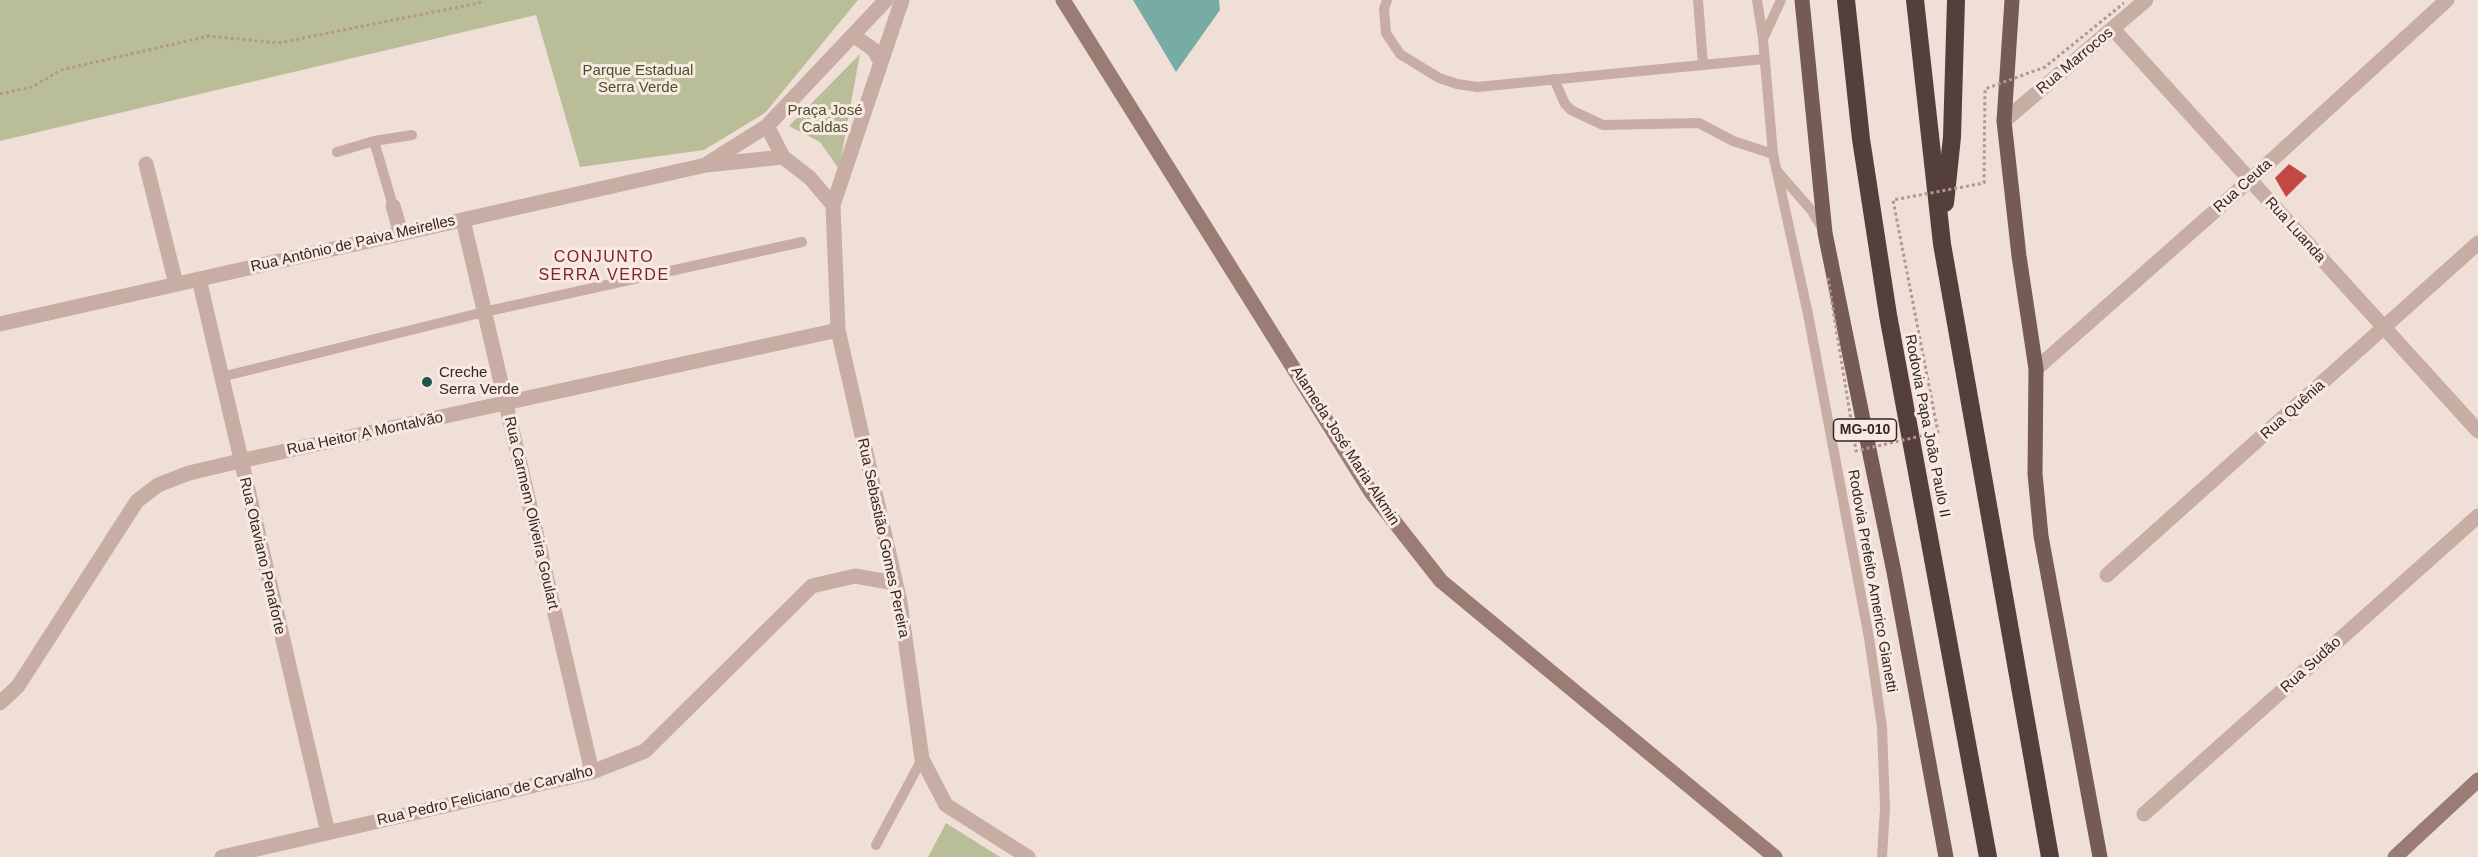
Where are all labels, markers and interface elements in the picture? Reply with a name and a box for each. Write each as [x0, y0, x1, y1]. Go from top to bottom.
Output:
street label: Rua Marrocos [2033, 24, 2117, 98]
park label: Parque Estadual Serra Verde [583, 62, 693, 97]
park label: Praça José Caldas [787, 102, 863, 137]
street label: Rua Ceuta [2210, 155, 2276, 217]
street label: Rua Luanda [2261, 194, 2329, 266]
street label: Rua Antônio de Paiva Meirelles [249, 212, 457, 276]
district label: CONJUNTO SERRA VERDE [538, 248, 670, 286]
street label: Rodovia Papa João Paulo II [1900, 333, 1954, 519]
street label: Alameda José Maria Alkmin [1287, 363, 1403, 529]
place label: Creche Serra Verde [439, 364, 519, 399]
marker: Creche Serra Verde [420, 375, 434, 389]
street label: Rua Quênia [2257, 377, 2329, 443]
street label: Rua Heitor A Montalvão [285, 409, 445, 459]
street label: Rua Carmem Oliveira Goulart [500, 415, 562, 611]
road number: MG-010 [1834, 419, 1896, 441]
street label: Rua Sebastião Gomes Pereira [853, 437, 913, 639]
street label: Rodovia Prefeito Americo Gianetti [1844, 468, 1900, 694]
street label: Rua Otaviano Penaforte [235, 476, 289, 636]
street label: Rua Sudão [2277, 633, 2345, 697]
street label: Rua Pedro Feliciano de Carvalho [375, 762, 595, 830]

